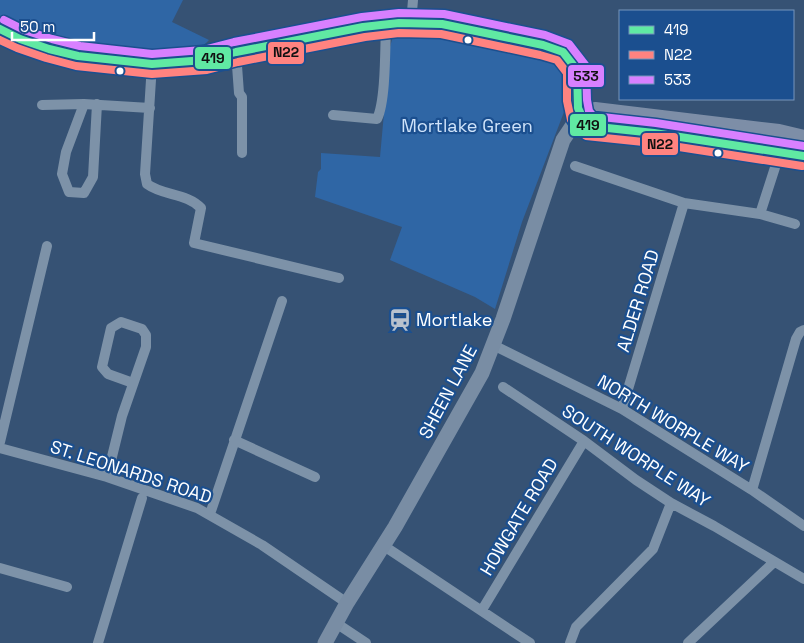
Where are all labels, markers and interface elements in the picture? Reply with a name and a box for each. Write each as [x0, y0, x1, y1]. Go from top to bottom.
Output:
scale bar [12, 10, 95, 42]
legend [619, 10, 794, 100]
text: 50 m [20, 17, 55, 36]
text: 419 [664, 20, 688, 39]
unlabelled marker [463, 35, 473, 45]
line badge: N22 [267, 41, 305, 65]
text: N22 [273, 43, 299, 61]
text: N22 [664, 45, 692, 64]
line badge: 419 [194, 46, 232, 70]
text: 419 [201, 49, 225, 67]
line badge: 533 [567, 64, 605, 88]
unlabelled marker [115, 66, 125, 76]
text: 533 [573, 67, 599, 85]
text: 533 [664, 70, 691, 89]
line badge: 419 [569, 113, 607, 137]
park label: Mortlake Green [401, 114, 533, 137]
text: 419 [576, 116, 600, 134]
line badge: N22 [641, 132, 679, 156]
text: N22 [647, 135, 673, 153]
unlabelled marker [713, 148, 723, 158]
street label: ALDER ROAD [611, 247, 664, 355]
station icon: Mortlake [387, 307, 413, 333]
place label: Mortlake [416, 308, 492, 331]
street label: SHEEN LANE [413, 341, 482, 443]
street label: NORTH WORPLE WAY [593, 369, 753, 478]
street label: SOUTH WORPLE WAY [558, 399, 715, 512]
street label: ST. LEONARDS ROAD [47, 435, 215, 509]
street label: HOWGATE ROAD [474, 454, 563, 580]

